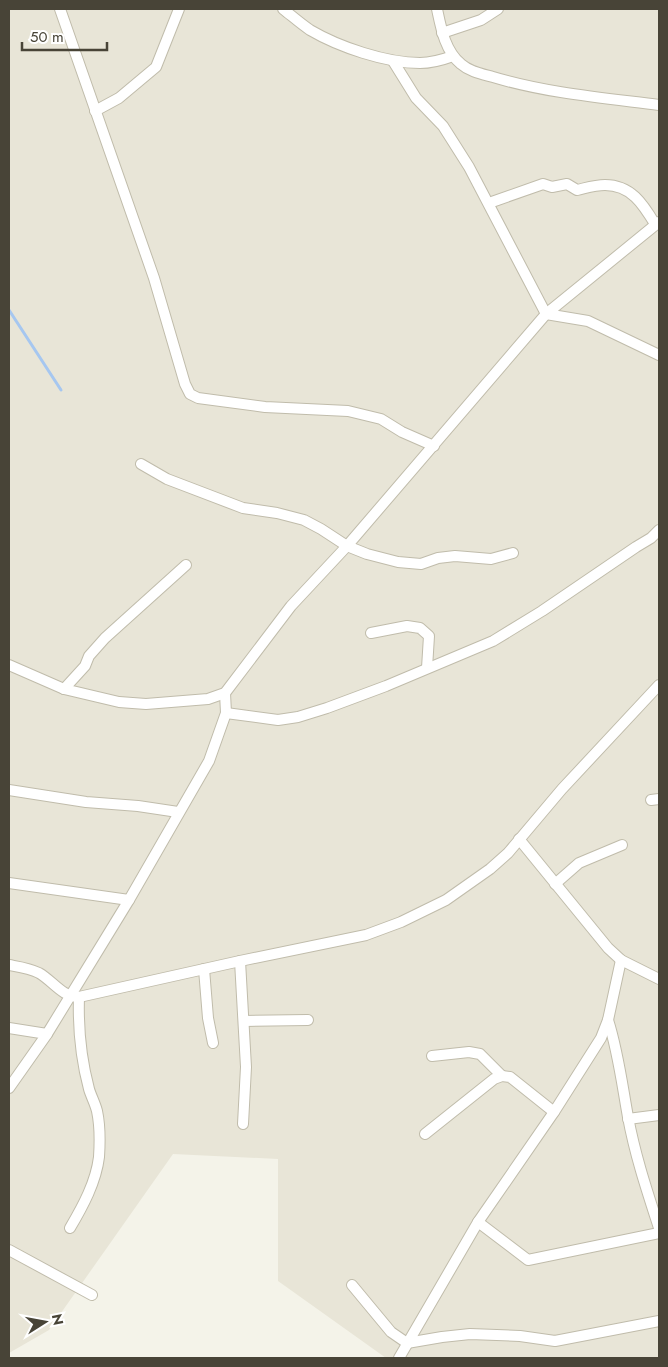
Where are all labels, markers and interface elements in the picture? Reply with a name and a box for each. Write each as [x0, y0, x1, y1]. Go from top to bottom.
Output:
scale bar [22, 20, 108, 52]
text: 50 m [30, 26, 64, 48]
north arrow [20, 1297, 70, 1347]
text: N [47, 1312, 69, 1327]

